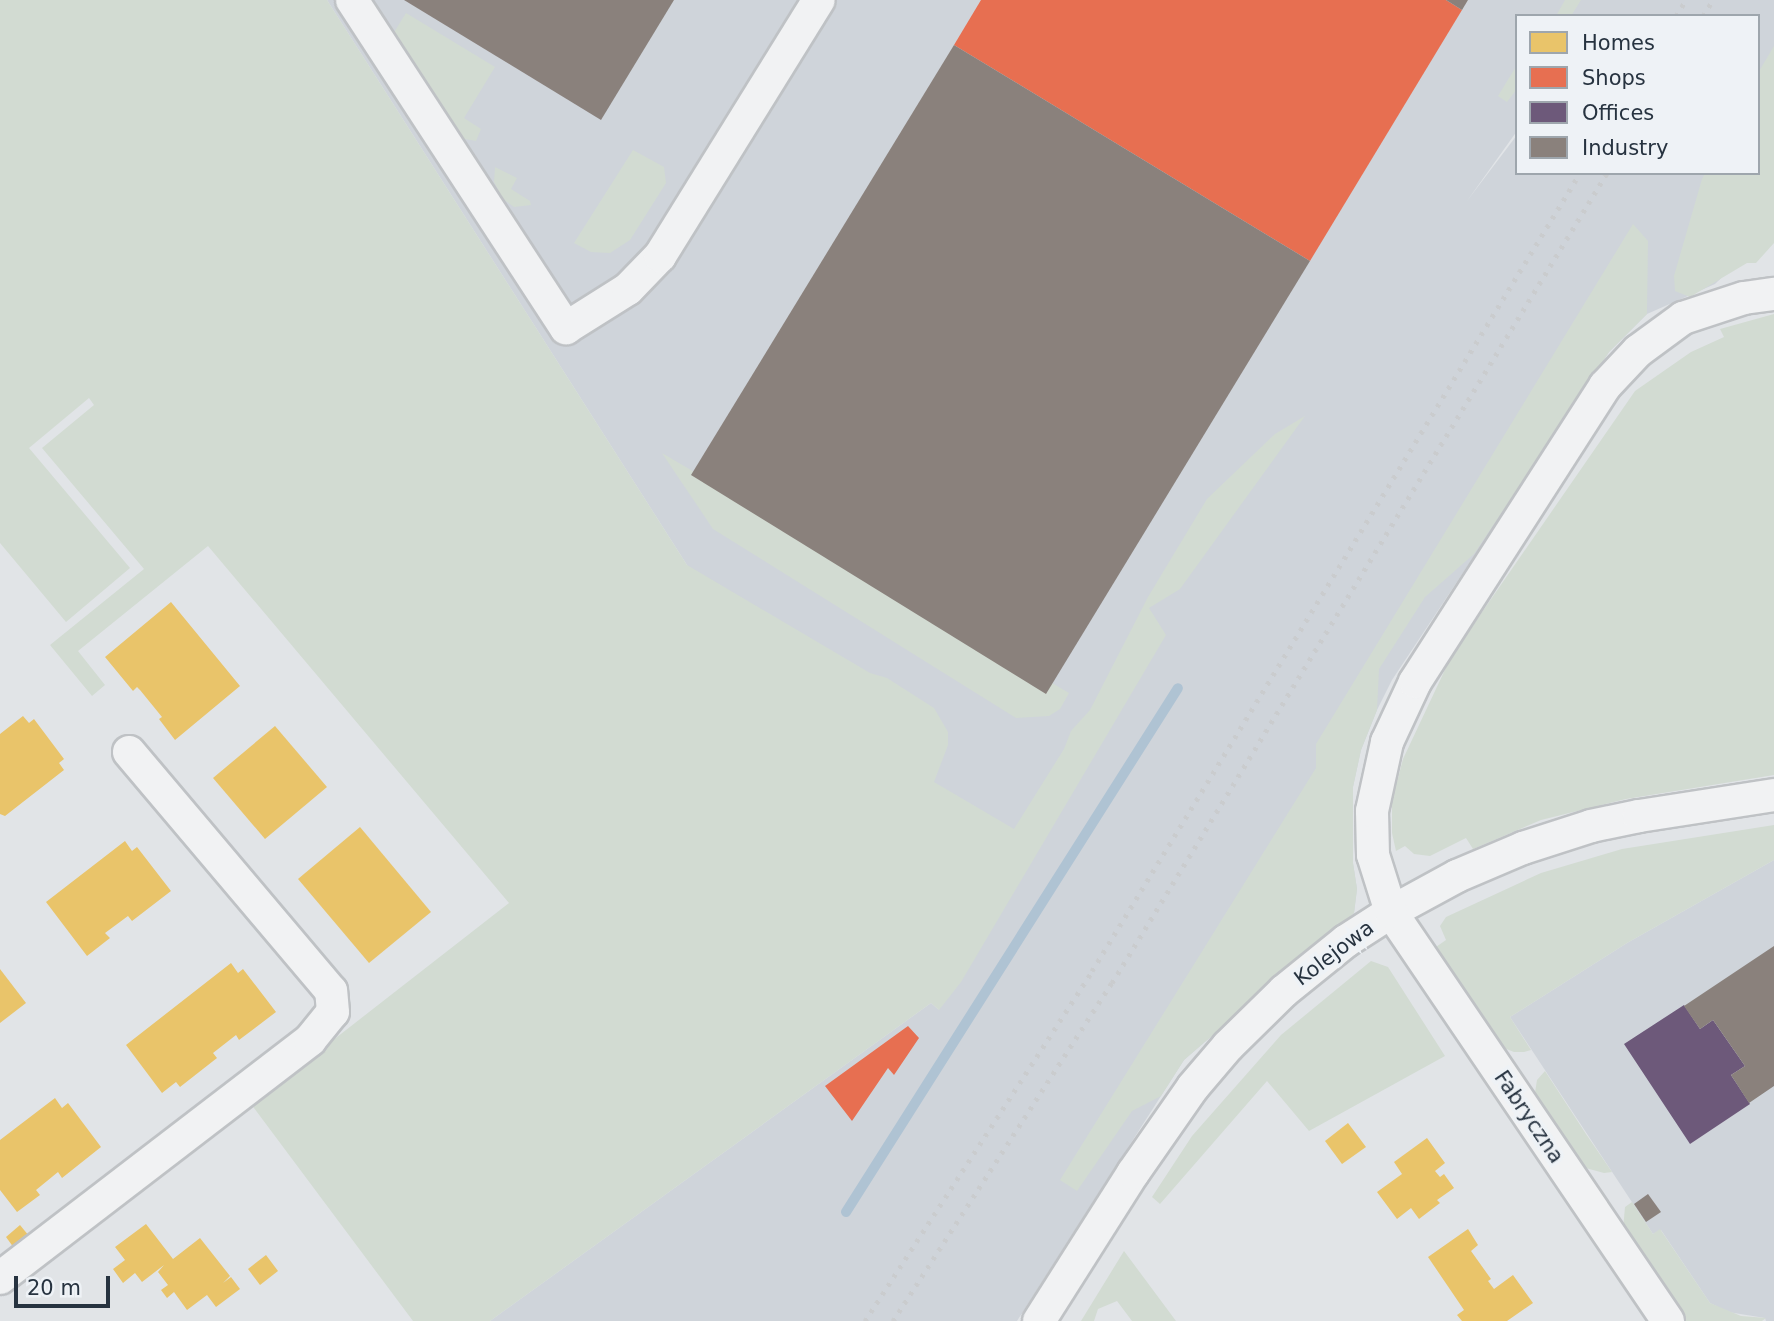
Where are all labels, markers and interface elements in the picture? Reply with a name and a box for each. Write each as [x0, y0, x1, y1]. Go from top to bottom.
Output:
legend [1515, 14, 1760, 175]
text: Homes [1582, 31, 1655, 55]
text: Shops [1582, 66, 1646, 90]
text: Offices [1582, 101, 1654, 125]
text: Industry [1582, 136, 1668, 160]
street label: Kolejowa [1289, 915, 1379, 991]
street label: Fabryczna [1489, 1066, 1569, 1168]
scale bar [18, 1262, 114, 1306]
text: 20 m [27, 1276, 81, 1300]

